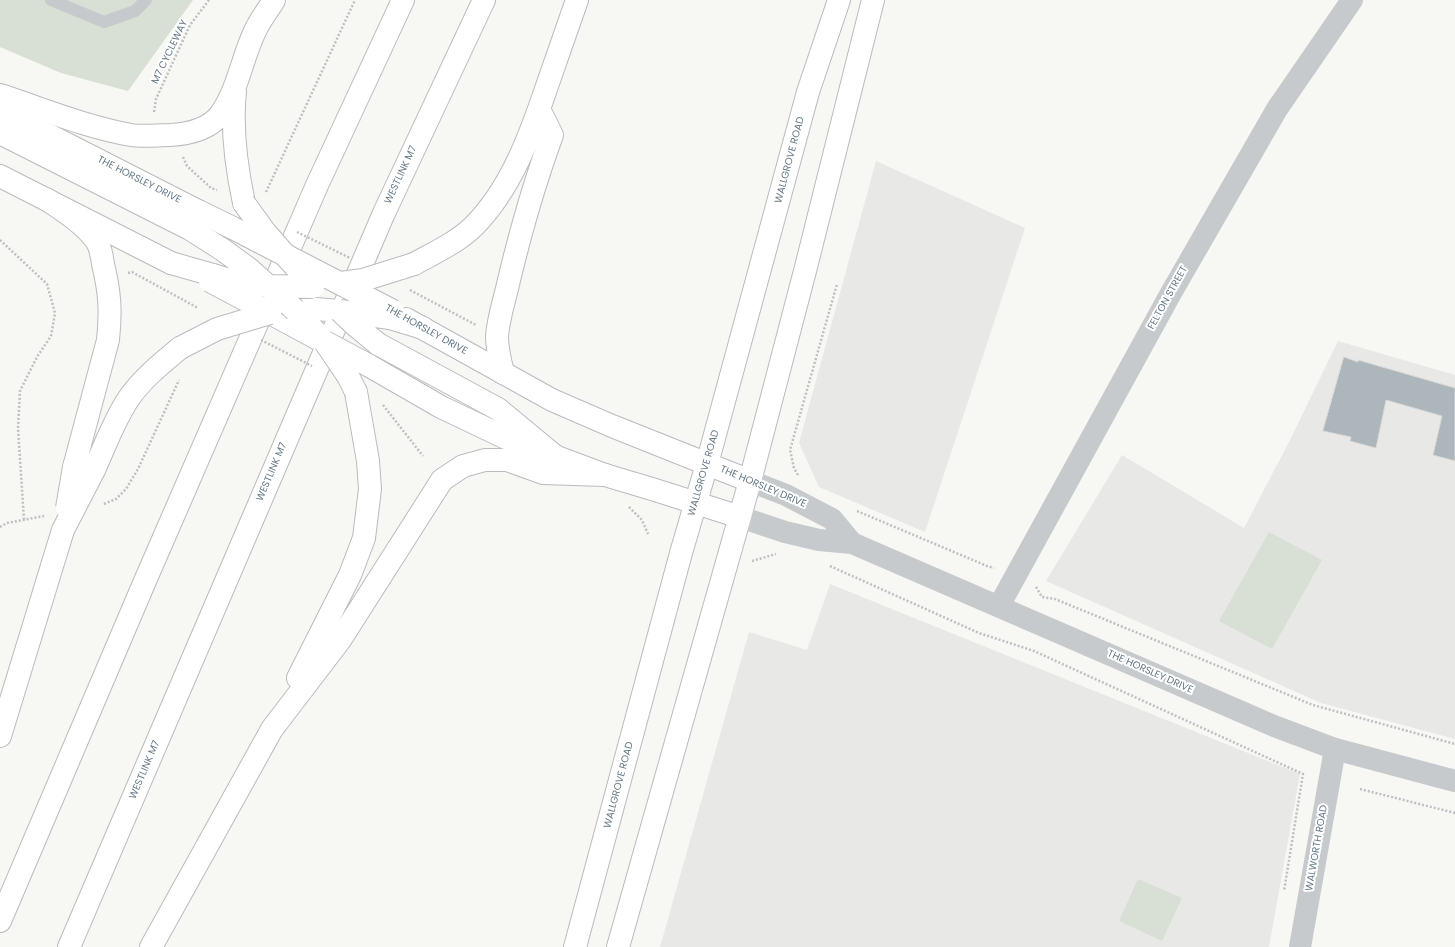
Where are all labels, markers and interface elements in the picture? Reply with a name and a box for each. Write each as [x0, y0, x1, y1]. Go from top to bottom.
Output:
street label: M7 CYCLEWAY [149, 18, 191, 86]
street label: WALLGROVE ROAD [773, 115, 807, 205]
street label: WESTLINK M7 [382, 144, 420, 206]
street label: THE HORSLEY DRIVE [95, 154, 183, 206]
street label: FELTON STREET [1146, 264, 1190, 332]
street label: THE HORSLEY DRIVE [383, 302, 469, 358]
street label: WALLGROVE ROAD [686, 428, 722, 518]
street label: WESTLINK M7 [254, 441, 290, 503]
street label: THE HORSLEY DRIVE [718, 463, 808, 511]
street label: THE HORSLEY DRIVE [1105, 648, 1195, 696]
street label: WESTLINK M7 [127, 739, 163, 801]
street label: WALLGROVE ROAD [602, 740, 636, 830]
street label: WALWORTH ROAD [1304, 804, 1330, 892]

